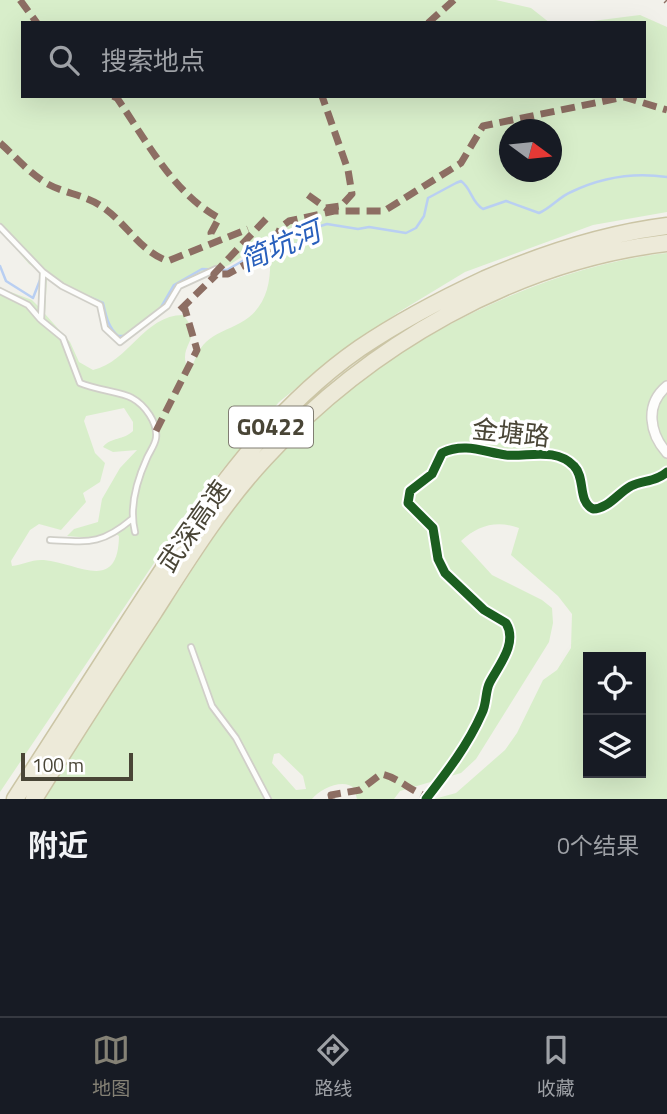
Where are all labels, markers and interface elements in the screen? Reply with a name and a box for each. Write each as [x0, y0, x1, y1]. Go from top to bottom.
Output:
search box [21, 21, 646, 98]
icon: search [45, 41, 83, 79]
text: 搜索地点 [101, 41, 205, 80]
north arrow [499, 119, 562, 182]
water label: 简坑河 [233, 207, 331, 282]
road number: G0422 [229, 406, 313, 448]
street label: 金塘路 [470, 409, 552, 456]
street label: 武深高速 [148, 472, 239, 580]
map controls [583, 652, 646, 778]
button: locate [583, 652, 646, 715]
button: layers [583, 715, 646, 778]
scale bar [21, 750, 133, 782]
text: 100 m [32, 750, 84, 779]
text: 附近 [28, 822, 88, 868]
text: 0个结果 [557, 828, 639, 863]
tab: 地图 [92, 1031, 130, 1102]
tab: 路线 [314, 1031, 353, 1102]
tab: 收藏 [537, 1031, 575, 1102]

